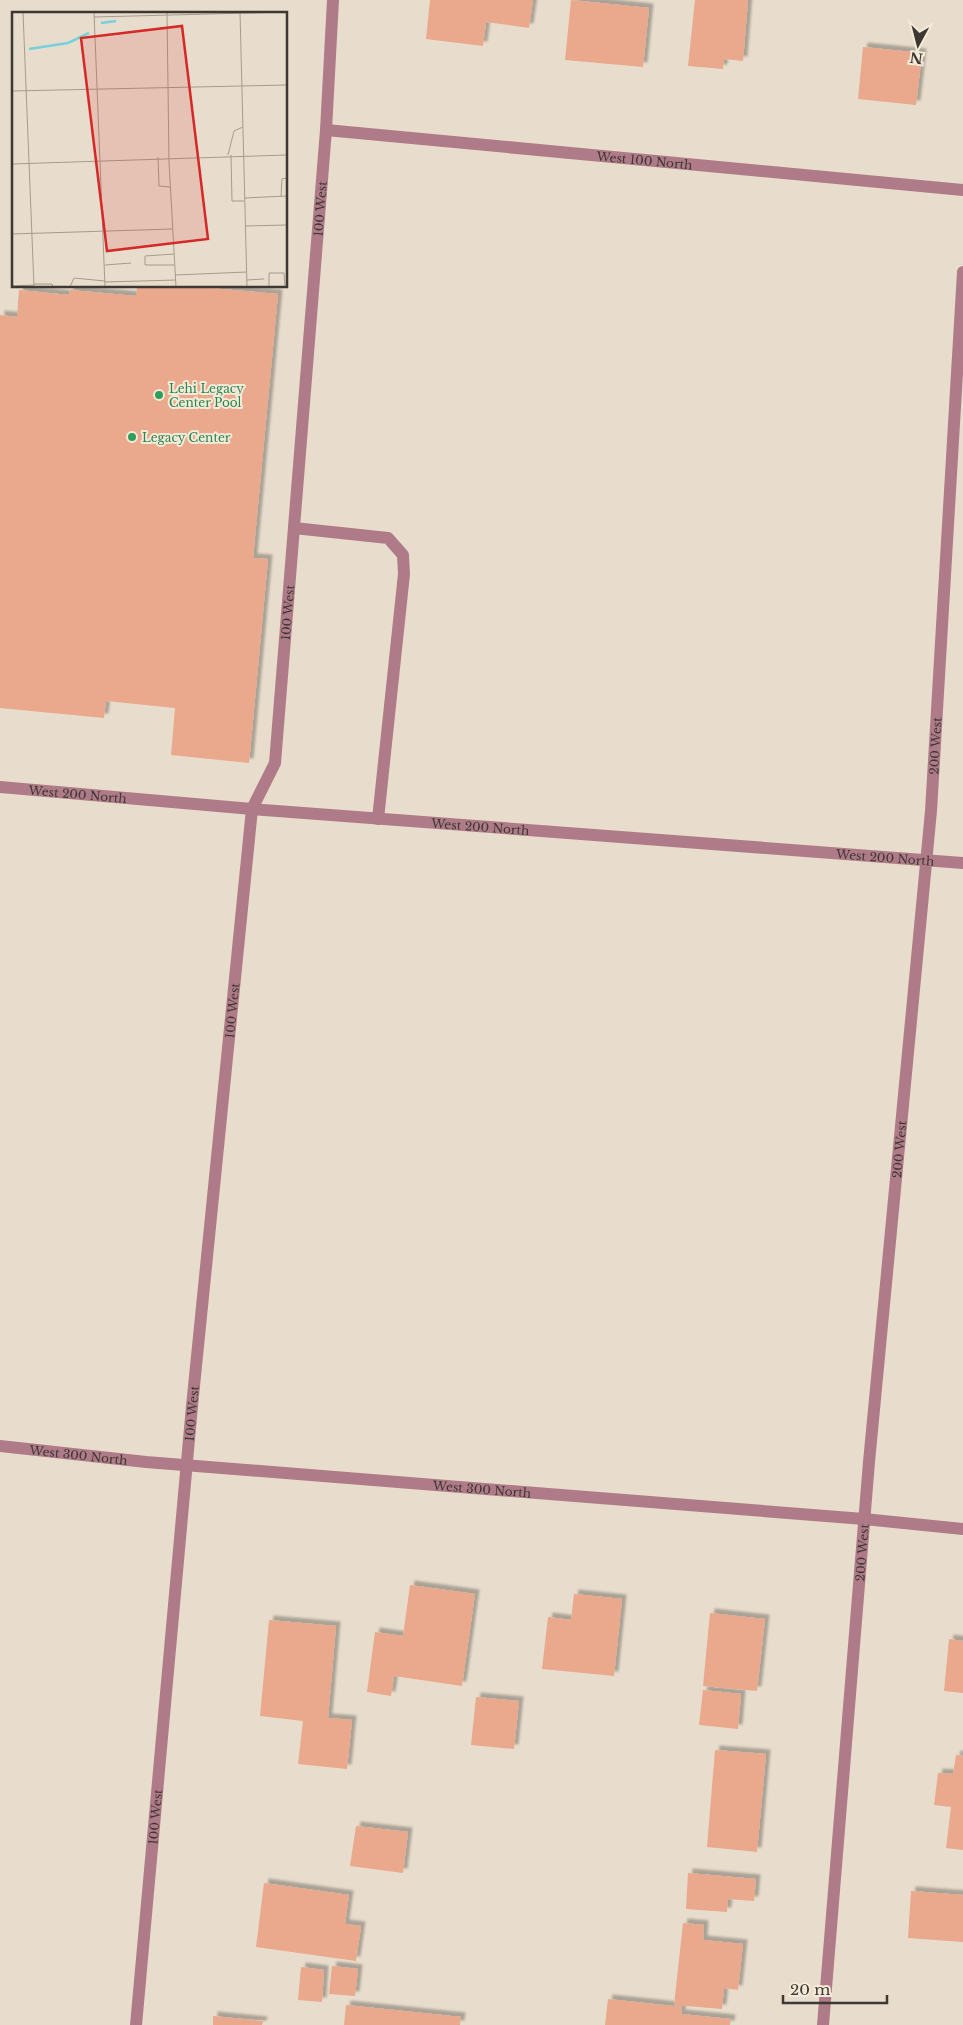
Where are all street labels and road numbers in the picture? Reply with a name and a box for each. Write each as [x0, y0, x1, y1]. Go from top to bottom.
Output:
street label: West 100 North [595, 148, 693, 172]
street label: 100 West [310, 180, 329, 237]
street label: 100 West [277, 584, 297, 641]
street label: 200 West [926, 716, 944, 775]
street label: West 200 North [27, 782, 127, 806]
street label: West 200 North [430, 815, 530, 838]
street label: West 200 North [835, 846, 935, 868]
street label: 100 West [222, 982, 242, 1039]
street label: 200 West [889, 1119, 909, 1179]
street label: 100 West [181, 1385, 202, 1442]
street label: West 300 North [28, 1442, 128, 1467]
street label: West 300 North [431, 1477, 532, 1500]
street label: 200 West [852, 1523, 871, 1582]
street label: 100 West [145, 1788, 165, 1845]

